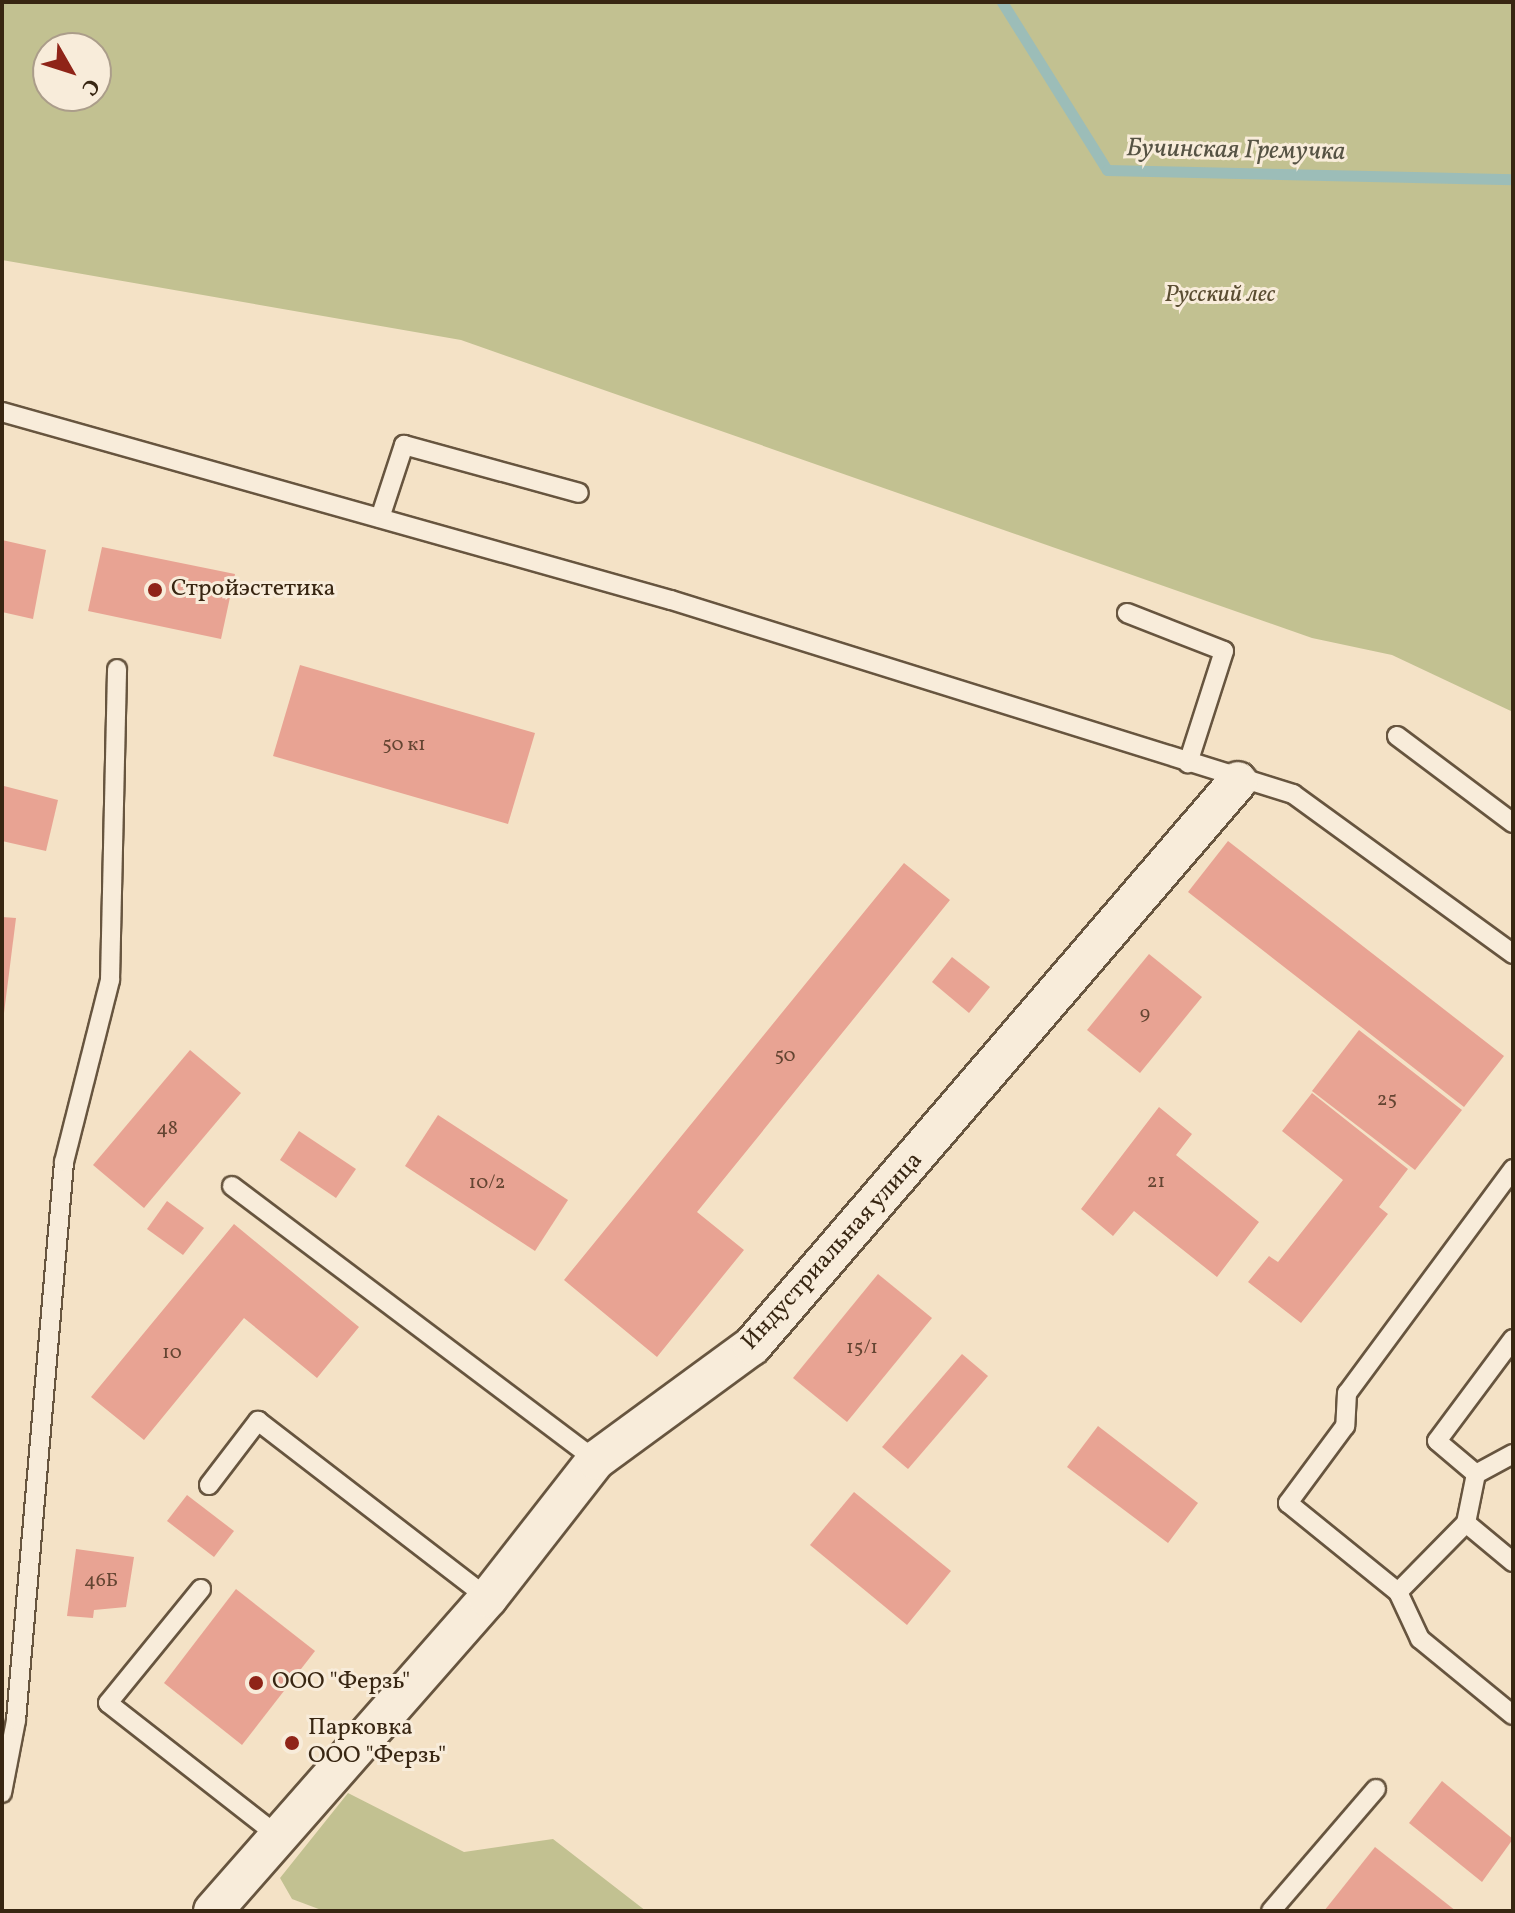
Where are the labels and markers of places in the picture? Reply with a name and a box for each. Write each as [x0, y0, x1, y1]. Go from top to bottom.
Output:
place label: Стройэстетика [171, 576, 335, 604]
marker: Стройэстетика [146, 581, 164, 599]
place label: ООО "Ферзь" [272, 1669, 410, 1697]
marker: ООО "Ферзь" [247, 1674, 265, 1692]
place label: Парковка ООО "Ферзь" [308, 1715, 446, 1771]
marker: Парковка ООО "Ферзь" [283, 1734, 301, 1752]

